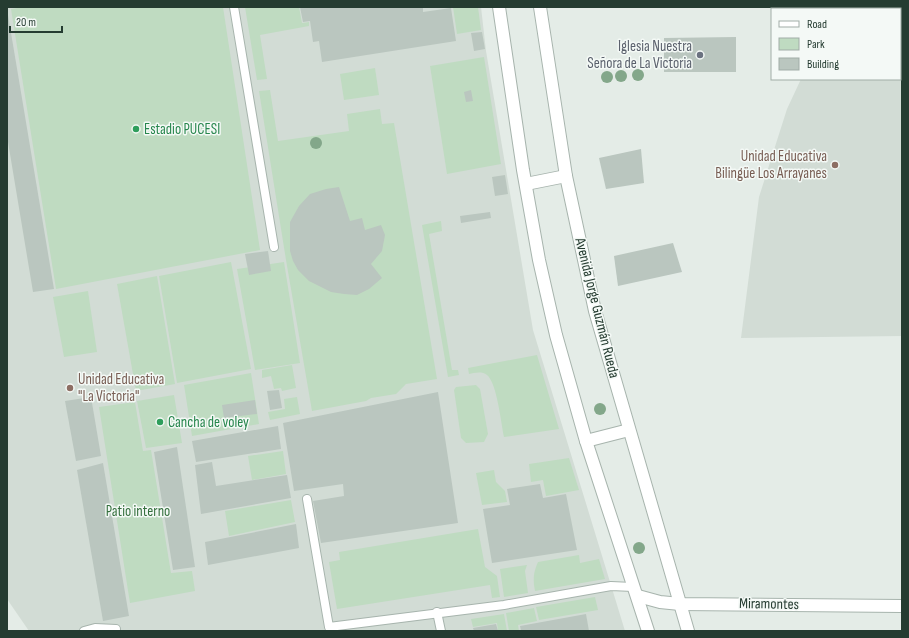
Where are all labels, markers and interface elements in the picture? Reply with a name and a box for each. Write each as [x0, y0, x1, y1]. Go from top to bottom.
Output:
scale bar [10, 8, 62, 34]
legend [771, 8, 901, 80]
text: 20 m [16, 15, 36, 30]
text: Road [807, 17, 827, 32]
place label: Iglesia Nuestra Señora de La Victoria [587, 37, 692, 73]
text: Park [807, 37, 825, 52]
marker: Iglesia Nuestra Señora de La Victoria [695, 50, 705, 60]
text: Building [807, 57, 839, 72]
place label: Estadio PUCESI [144, 120, 220, 139]
marker: Estadio PUCESI [131, 124, 141, 134]
place label: Unidad Educativa Bilingüe Los Arrayanes [715, 147, 827, 183]
marker: Unidad Educativa Bilingüe Los Arrayanes [830, 160, 840, 170]
street label: Avenida Jorge Guzmán Rueda [570, 235, 624, 380]
place label: Unidad Educativa "La Victoria" [78, 370, 164, 406]
marker: Unidad Educativa "La Victoria" [65, 383, 75, 393]
place label: Cancha de voley [168, 413, 249, 432]
marker: Cancha de voley [155, 417, 165, 427]
park label: Patio interno [106, 502, 170, 521]
street label: Miramontes [739, 594, 799, 614]

